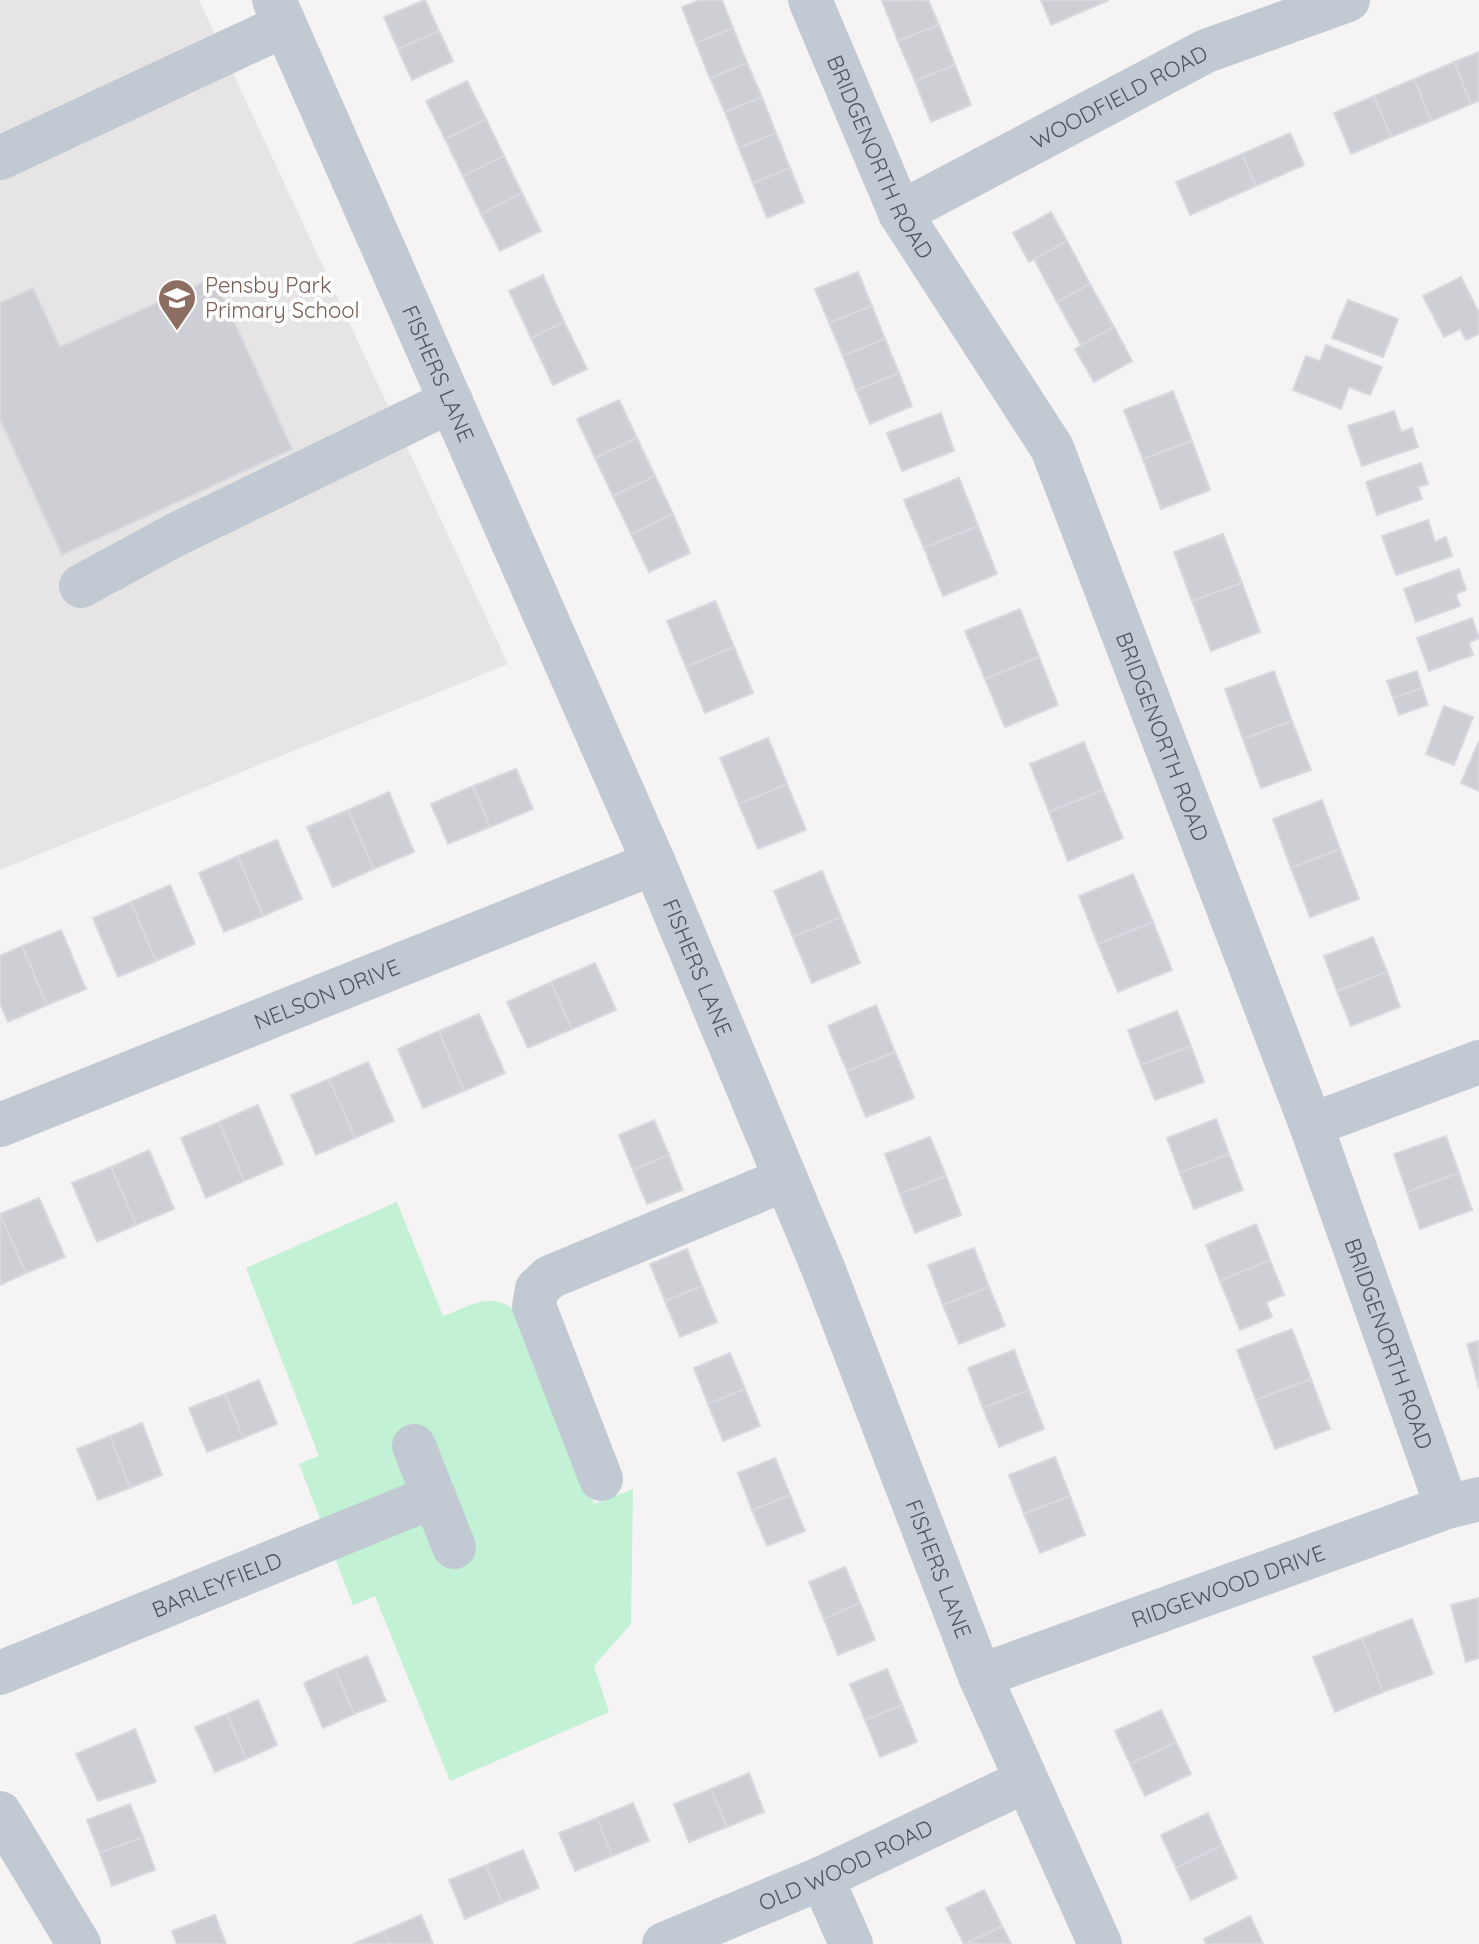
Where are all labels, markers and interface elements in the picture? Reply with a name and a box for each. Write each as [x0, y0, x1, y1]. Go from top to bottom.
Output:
street label: WOODFIELD ROAD [1026, 39, 1212, 155]
street label: BRIDGENORTH ROAD [821, 51, 940, 264]
place label: Pensby Park Primary School [205, 271, 360, 324]
school or university icon: Pensby Park Primary School [156, 277, 198, 332]
street label: FISHERS LANE [396, 301, 481, 446]
street label: BRIDGENORTH ROAD [1110, 628, 1215, 845]
street label: FISHERS LANE [656, 894, 739, 1040]
street label: NELSON DRIVE [250, 952, 404, 1036]
street label: BRIDGENORTH ROAD [1338, 1234, 1439, 1453]
street label: FISHERS LANE [899, 1495, 978, 1642]
street label: RIDGEWOOD DRIVE [1128, 1538, 1329, 1634]
street label: BARLEYFIELD [148, 1546, 286, 1624]
street label: OLD WOOD ROAD [754, 1813, 937, 1917]

